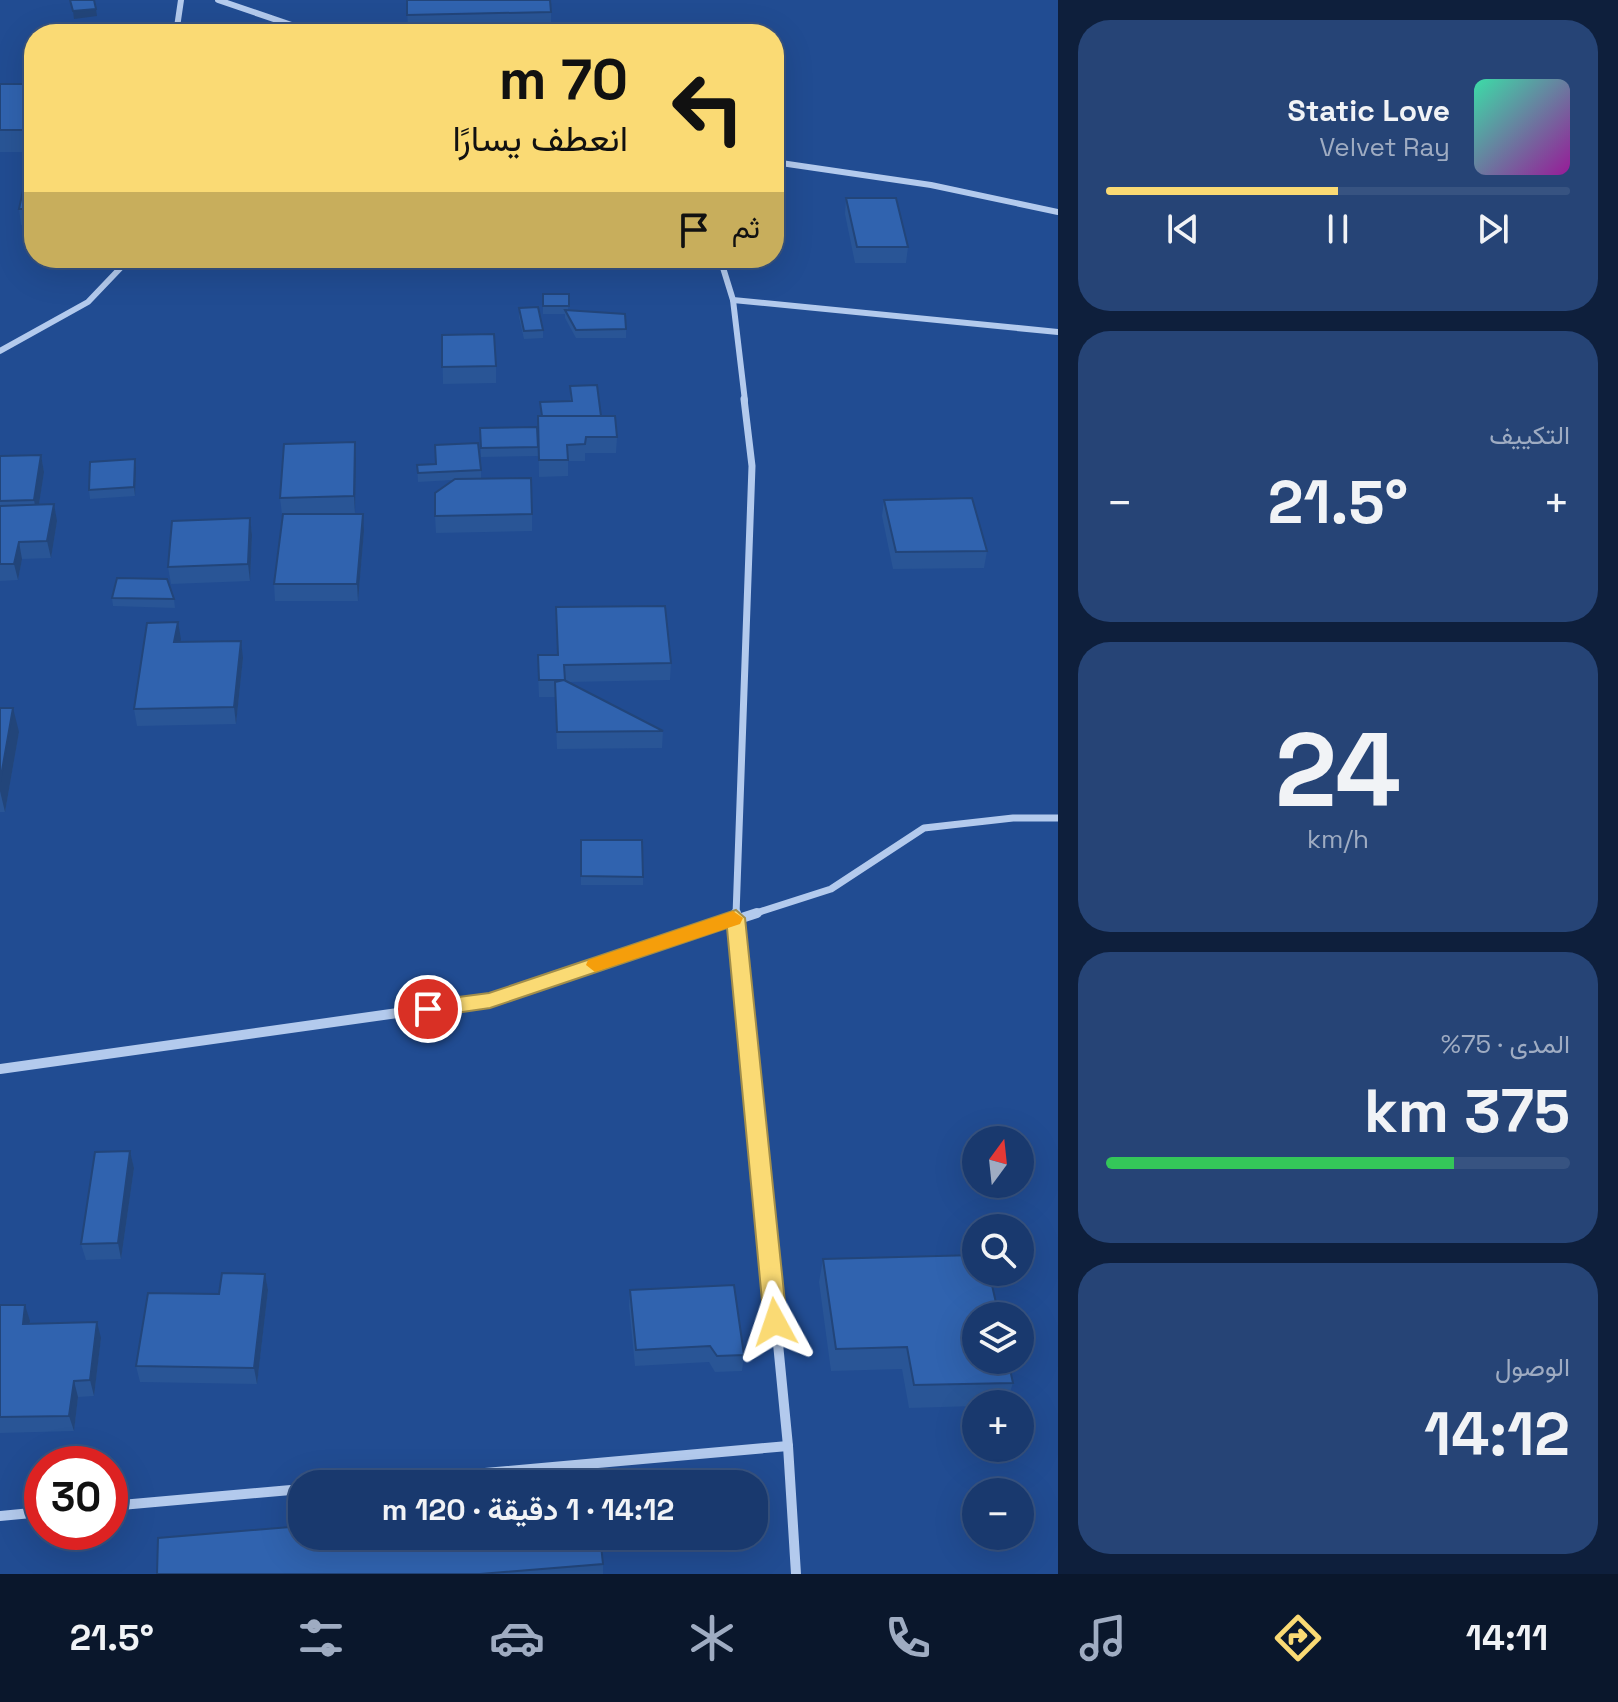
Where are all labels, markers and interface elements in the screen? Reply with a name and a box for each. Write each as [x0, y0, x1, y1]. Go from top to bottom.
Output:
text: 70 m [499, 44, 628, 115]
icon: left [656, 56, 760, 160]
text: Static Love [1287, 91, 1450, 130]
text: انعطف يسارًا [453, 116, 628, 162]
text: Velvet Ray [1319, 130, 1450, 164]
icon: previous [1161, 207, 1205, 251]
icon: pause [1316, 207, 1360, 251]
icon: next [1471, 207, 1515, 251]
icon: arrive [672, 208, 716, 252]
text: ثم [732, 208, 760, 247]
text: التكييف [1489, 418, 1570, 452]
text: 21.5° [1268, 464, 1408, 541]
text: − [1106, 475, 1133, 531]
text: + [1543, 475, 1570, 531]
text: 24 [1275, 704, 1401, 836]
text: km/h [1307, 822, 1369, 856]
pin [394, 975, 462, 1043]
icon: arrive [406, 987, 450, 1031]
text: المدى · 75% [1441, 1027, 1570, 1061]
text: 375 km [1364, 1073, 1570, 1150]
north arrow [962, 1126, 1034, 1198]
map controls [962, 1126, 1034, 1550]
button: search [962, 1214, 1034, 1286]
position arrow [733, 1280, 817, 1364]
button: layers [962, 1302, 1034, 1374]
text: الوصول [1495, 1350, 1570, 1384]
button: + [962, 1390, 1034, 1462]
text: 14:12 [1424, 1396, 1570, 1473]
speed limit sign: 30 [24, 1446, 128, 1550]
button: − [962, 1478, 1034, 1550]
text: 14:12 · 1 دقيقة · 120 m [382, 1490, 674, 1529]
icon: filters [293, 1610, 349, 1666]
icon: car [489, 1610, 545, 1666]
icon: climate [684, 1610, 740, 1666]
icon: phone [880, 1610, 936, 1666]
icon: music [1075, 1610, 1131, 1666]
icon: directions [1270, 1610, 1326, 1666]
text: 21.5° [70, 1615, 154, 1661]
text: 14:11 [1466, 1615, 1548, 1661]

